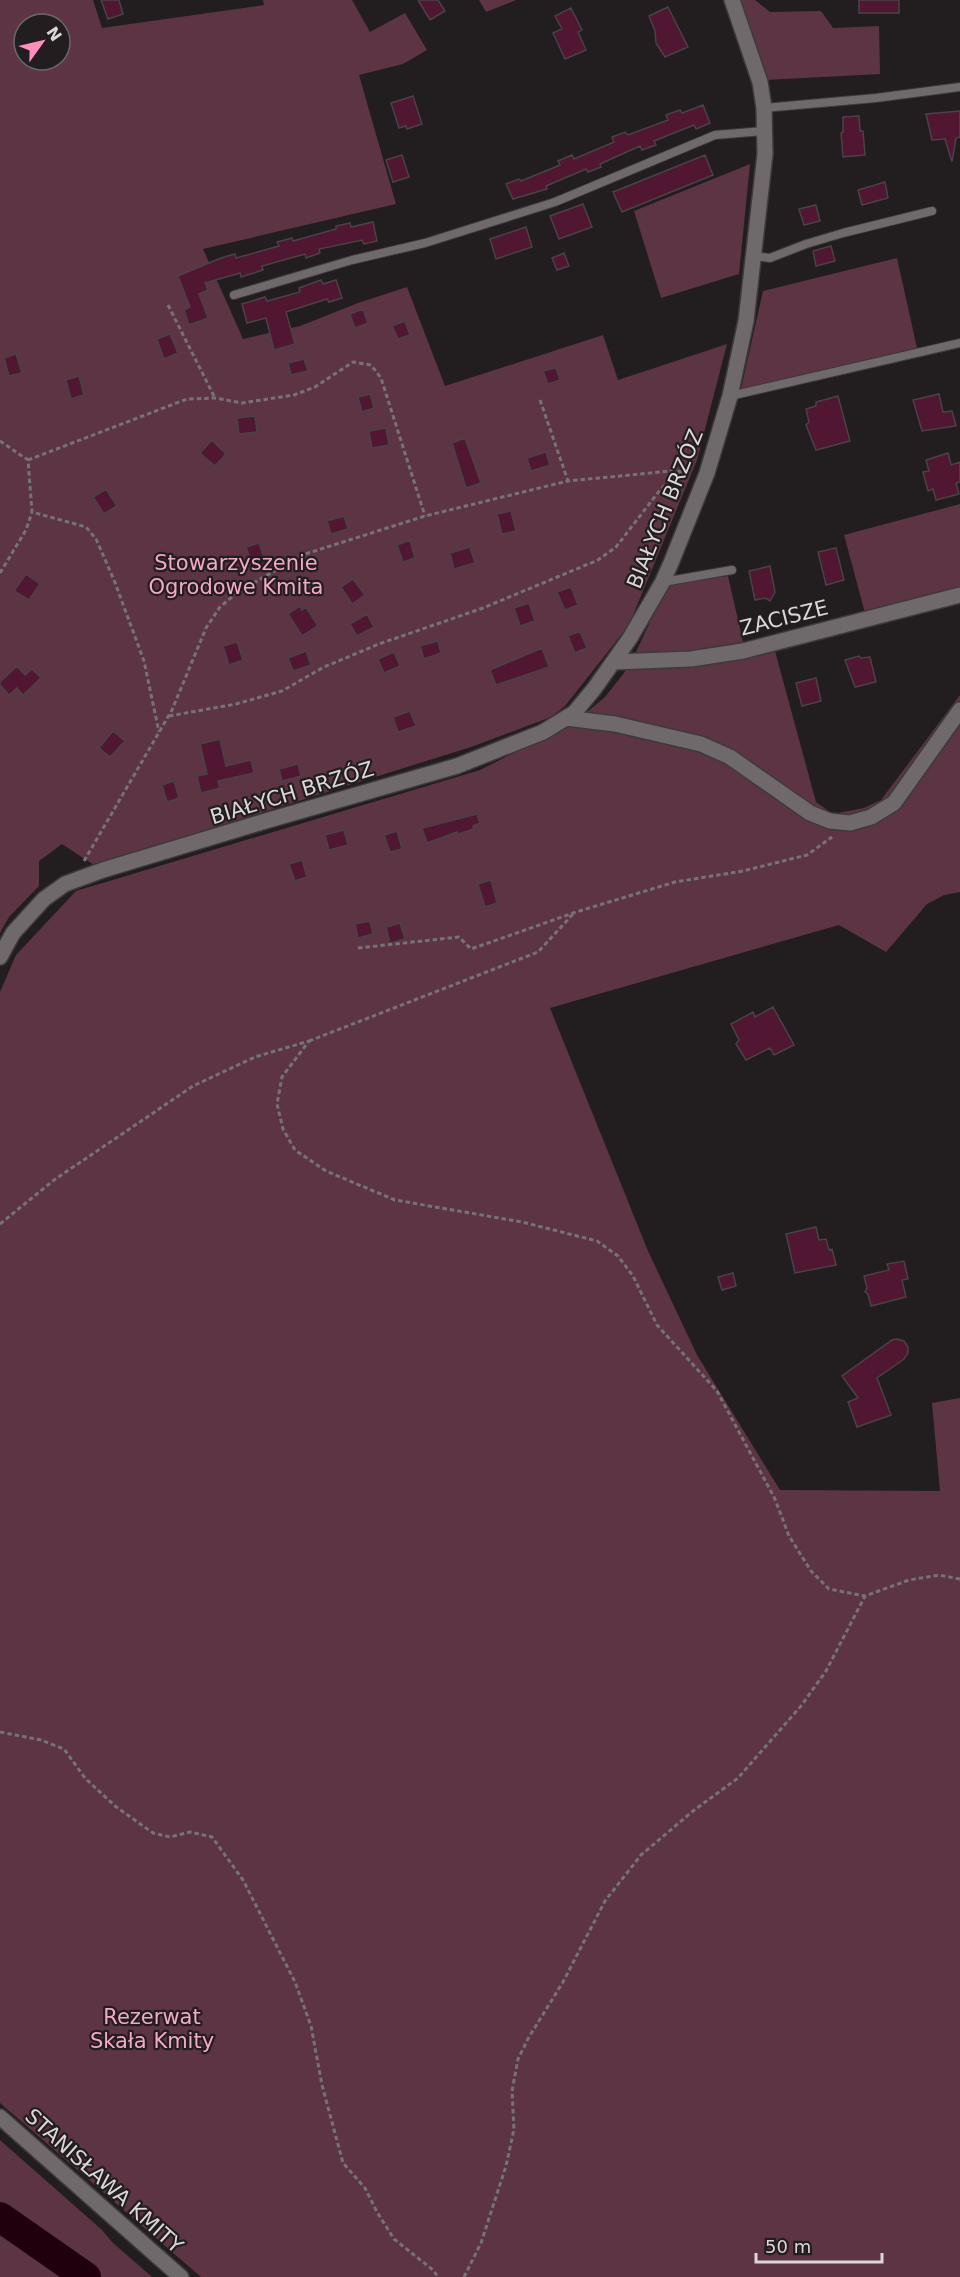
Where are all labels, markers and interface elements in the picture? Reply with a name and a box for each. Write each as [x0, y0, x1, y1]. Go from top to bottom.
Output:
north arrow [12, 12, 72, 72]
text: N [42, 23, 66, 45]
street label: BIAŁYCH BRZÓZ [621, 425, 708, 592]
park label: Stowarzyszenie Ogrodowe Kmita [149, 551, 324, 599]
street label: ZACISZE [737, 595, 831, 641]
street label: BIAŁYCH BRZÓZ [207, 756, 377, 829]
park label: Rezerwat Skała Kmity [90, 2005, 214, 2053]
street label: STANISŁAWA KMITY [20, 2104, 188, 2258]
scale bar [756, 2226, 882, 2264]
text: 50 m [765, 2236, 811, 2257]

